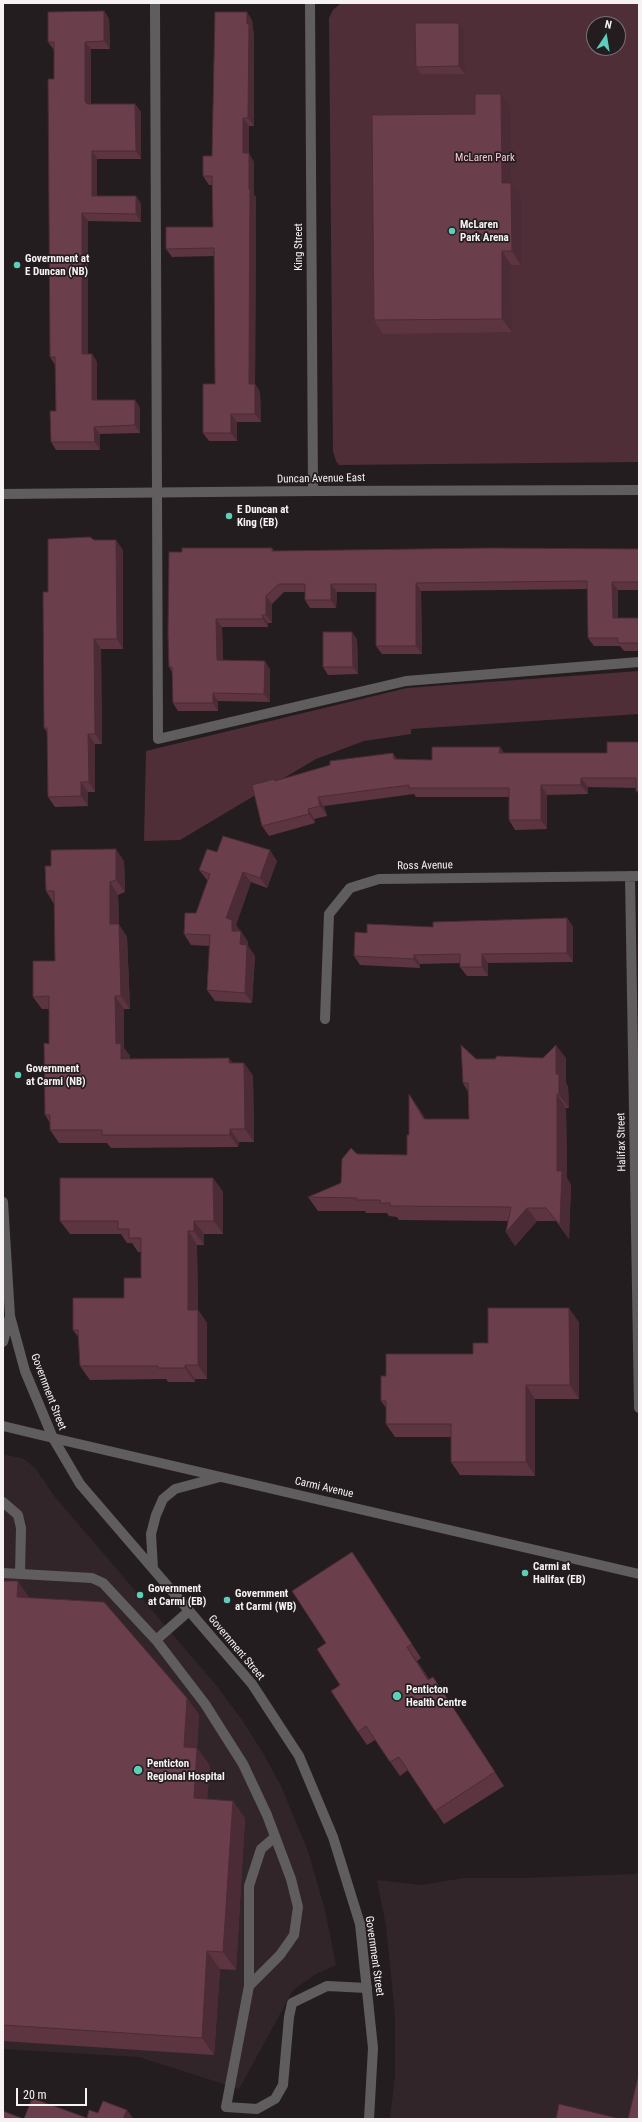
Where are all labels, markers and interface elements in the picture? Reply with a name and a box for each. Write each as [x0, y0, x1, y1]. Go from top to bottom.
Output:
north arrow [586, 16, 626, 56]
text: N [604, 18, 613, 32]
park label: McLaren Park [455, 151, 515, 165]
place label: McLaren Park Arena [460, 218, 509, 244]
street label: King Street [292, 223, 306, 271]
marker: McLaren Park Arena [447, 226, 457, 236]
place label: Government at E Duncan (NB) [25, 252, 89, 278]
marker: Government at E Duncan (NB) [12, 260, 22, 270]
street label: Duncan Avenue East [277, 472, 365, 486]
place label: E Duncan at King (EB) [237, 503, 289, 529]
marker: E Duncan at King (EB) [224, 511, 234, 521]
street label: Ross Avenue [397, 859, 453, 873]
place label: Government at Carmi (NB) [26, 1062, 86, 1088]
marker: Government at Carmi (NB) [13, 1070, 23, 1080]
street label: Halifax Street [615, 1112, 629, 1172]
street label: Government Street [27, 1352, 69, 1432]
street label: Carmi Avenue [293, 1475, 355, 1501]
place label: Carmi at Halifax (EB) [533, 1560, 585, 1586]
marker: Carmi at Halifax (EB) [520, 1568, 530, 1578]
place label: Government at Carmi (EB) [148, 1582, 206, 1608]
place label: Government at Carmi (WB) [235, 1587, 296, 1613]
marker: Government at Carmi (EB) [135, 1590, 145, 1600]
marker: Government at Carmi (WB) [222, 1595, 232, 1605]
street label: Government Street [205, 1613, 267, 1683]
place label: Penticton Health Centre [406, 1683, 466, 1709]
marker: Penticton Health Centre [391, 1690, 403, 1702]
place label: Penticton Regional Hospital [147, 1757, 225, 1783]
marker: Penticton Regional Hospital [132, 1764, 144, 1776]
street label: Government Street [362, 1915, 386, 1997]
scale bar [18, 2080, 89, 2106]
text: 20 m [23, 2088, 47, 2102]

